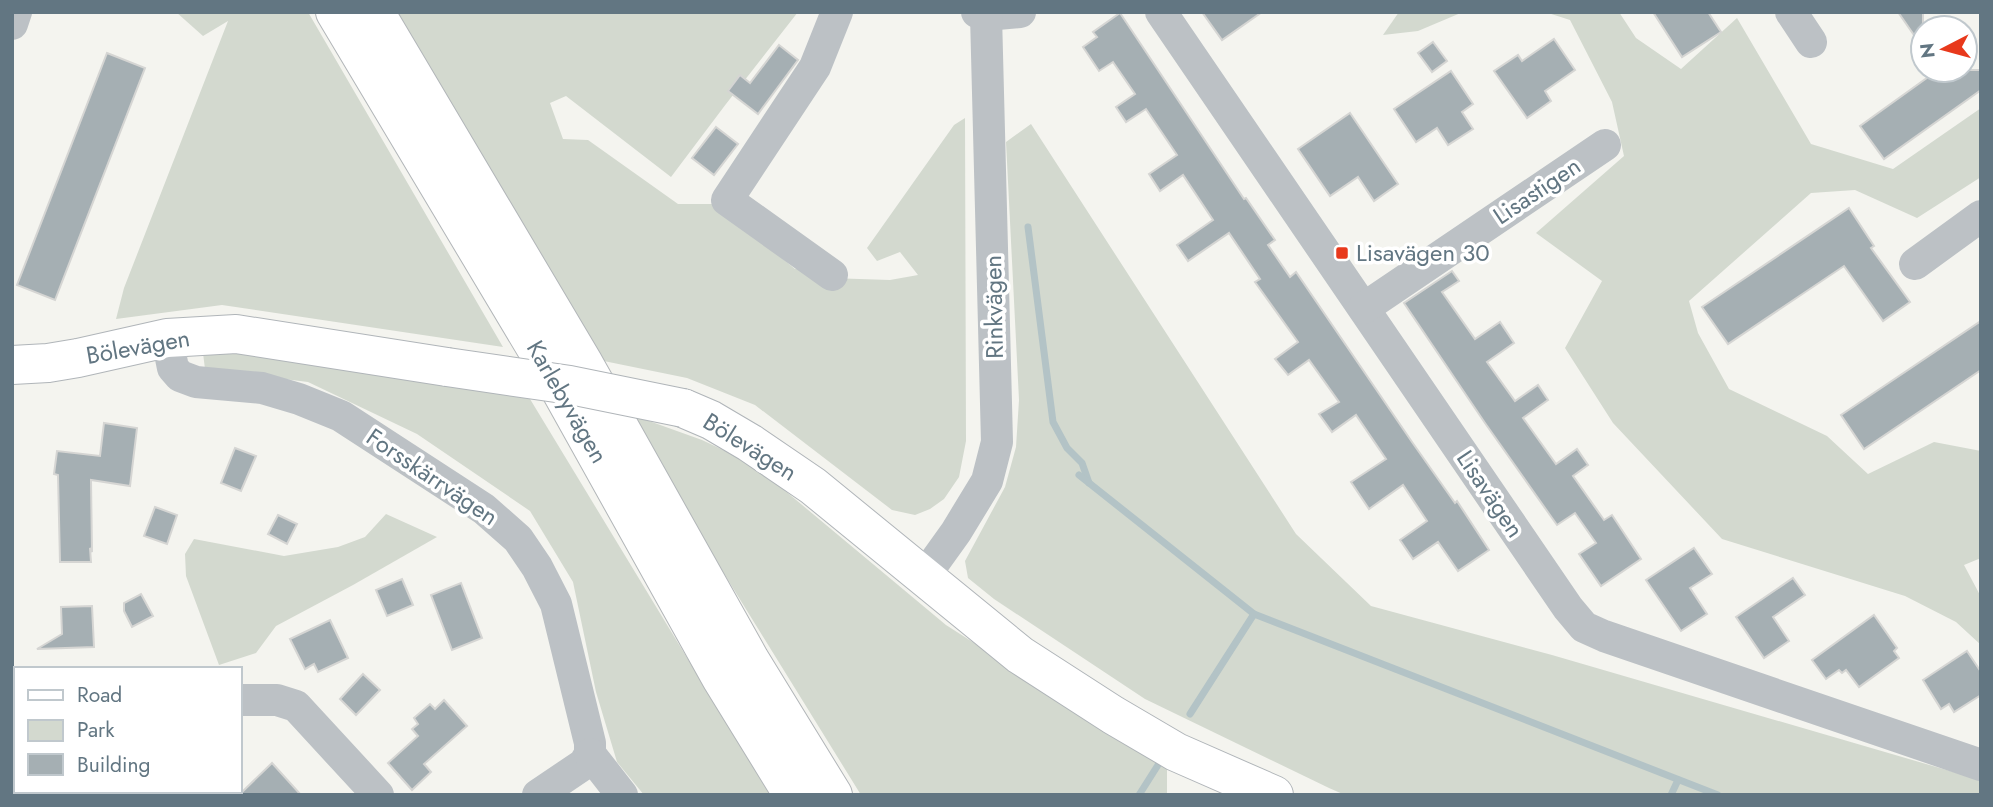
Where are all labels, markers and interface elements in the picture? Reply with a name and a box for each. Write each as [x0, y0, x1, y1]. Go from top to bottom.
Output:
north arrow [1909, 14, 1979, 84]
text: N [1913, 42, 1942, 60]
street label: Lisastigen [1486, 149, 1587, 233]
place label: Lisavägen 30 [1356, 235, 1490, 270]
marker: Lisavägen 30 [1334, 245, 1350, 261]
street label: Rinkvägen [975, 255, 1012, 359]
street label: Bölevägen [83, 320, 193, 373]
street label: Karlebyvägen [518, 334, 617, 470]
street label: Bölevägen [697, 404, 804, 489]
street label: Forsskärrvägen [359, 420, 505, 534]
street label: Lisavägen [1448, 443, 1533, 545]
legend [14, 667, 242, 793]
text: Road [77, 680, 122, 710]
text: Park [77, 715, 115, 745]
text: Building [77, 750, 150, 780]

